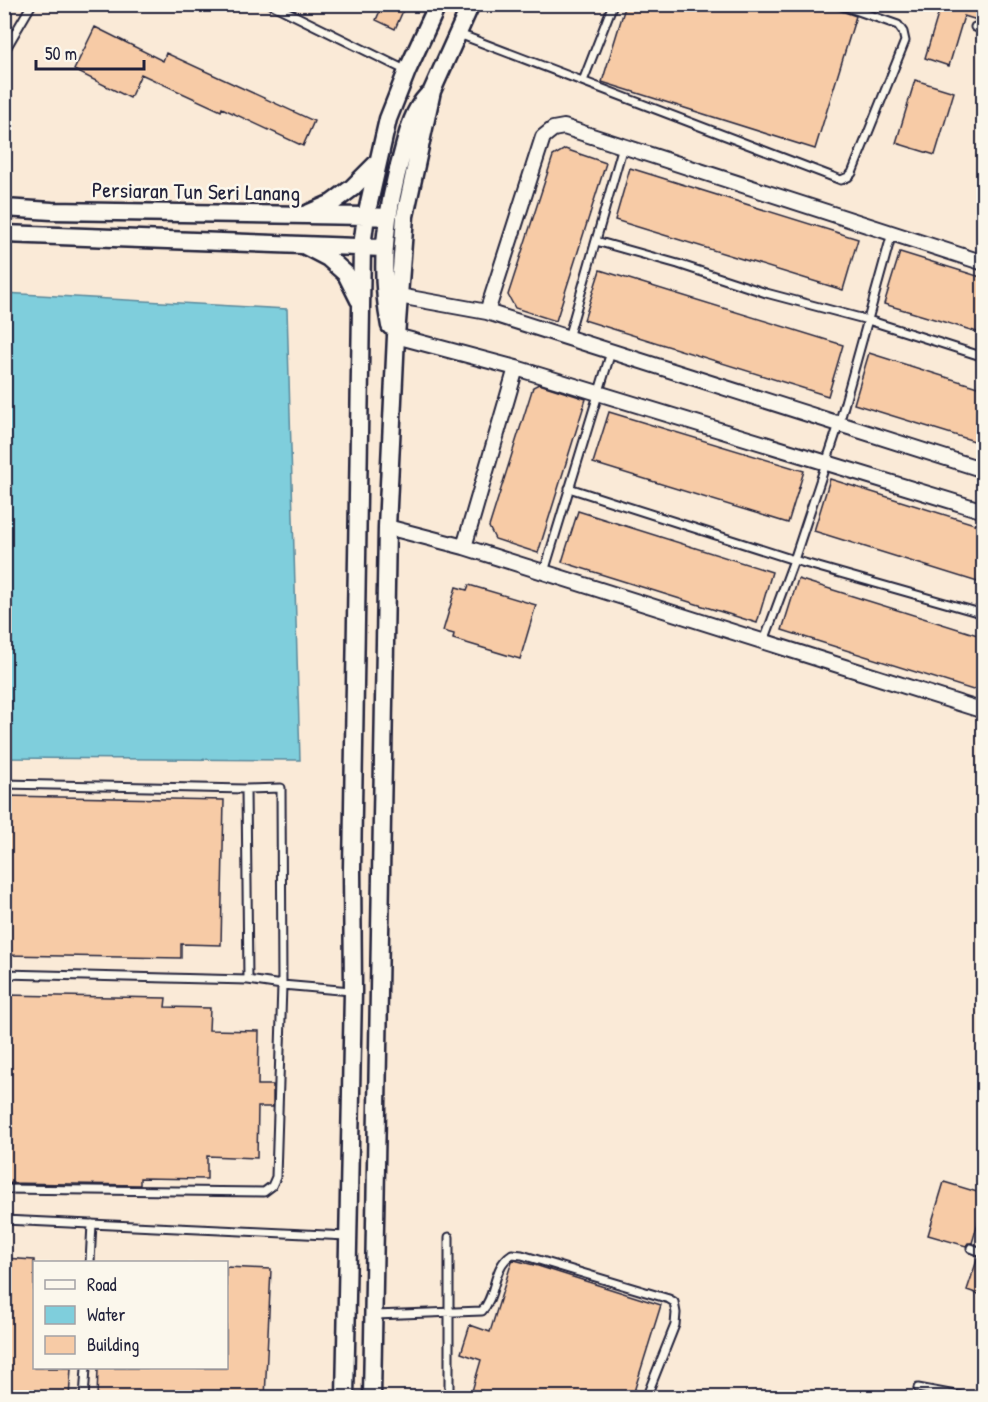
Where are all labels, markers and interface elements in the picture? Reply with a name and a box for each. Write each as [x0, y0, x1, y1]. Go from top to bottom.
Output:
scale bar [36, 33, 144, 71]
text: 50 m [45, 41, 77, 66]
street label: Persiaran Tun Seri Lanang [92, 174, 300, 208]
legend [33, 1261, 228, 1369]
text: Road [87, 1272, 117, 1297]
text: Water [87, 1302, 125, 1327]
text: Building [87, 1332, 139, 1357]

